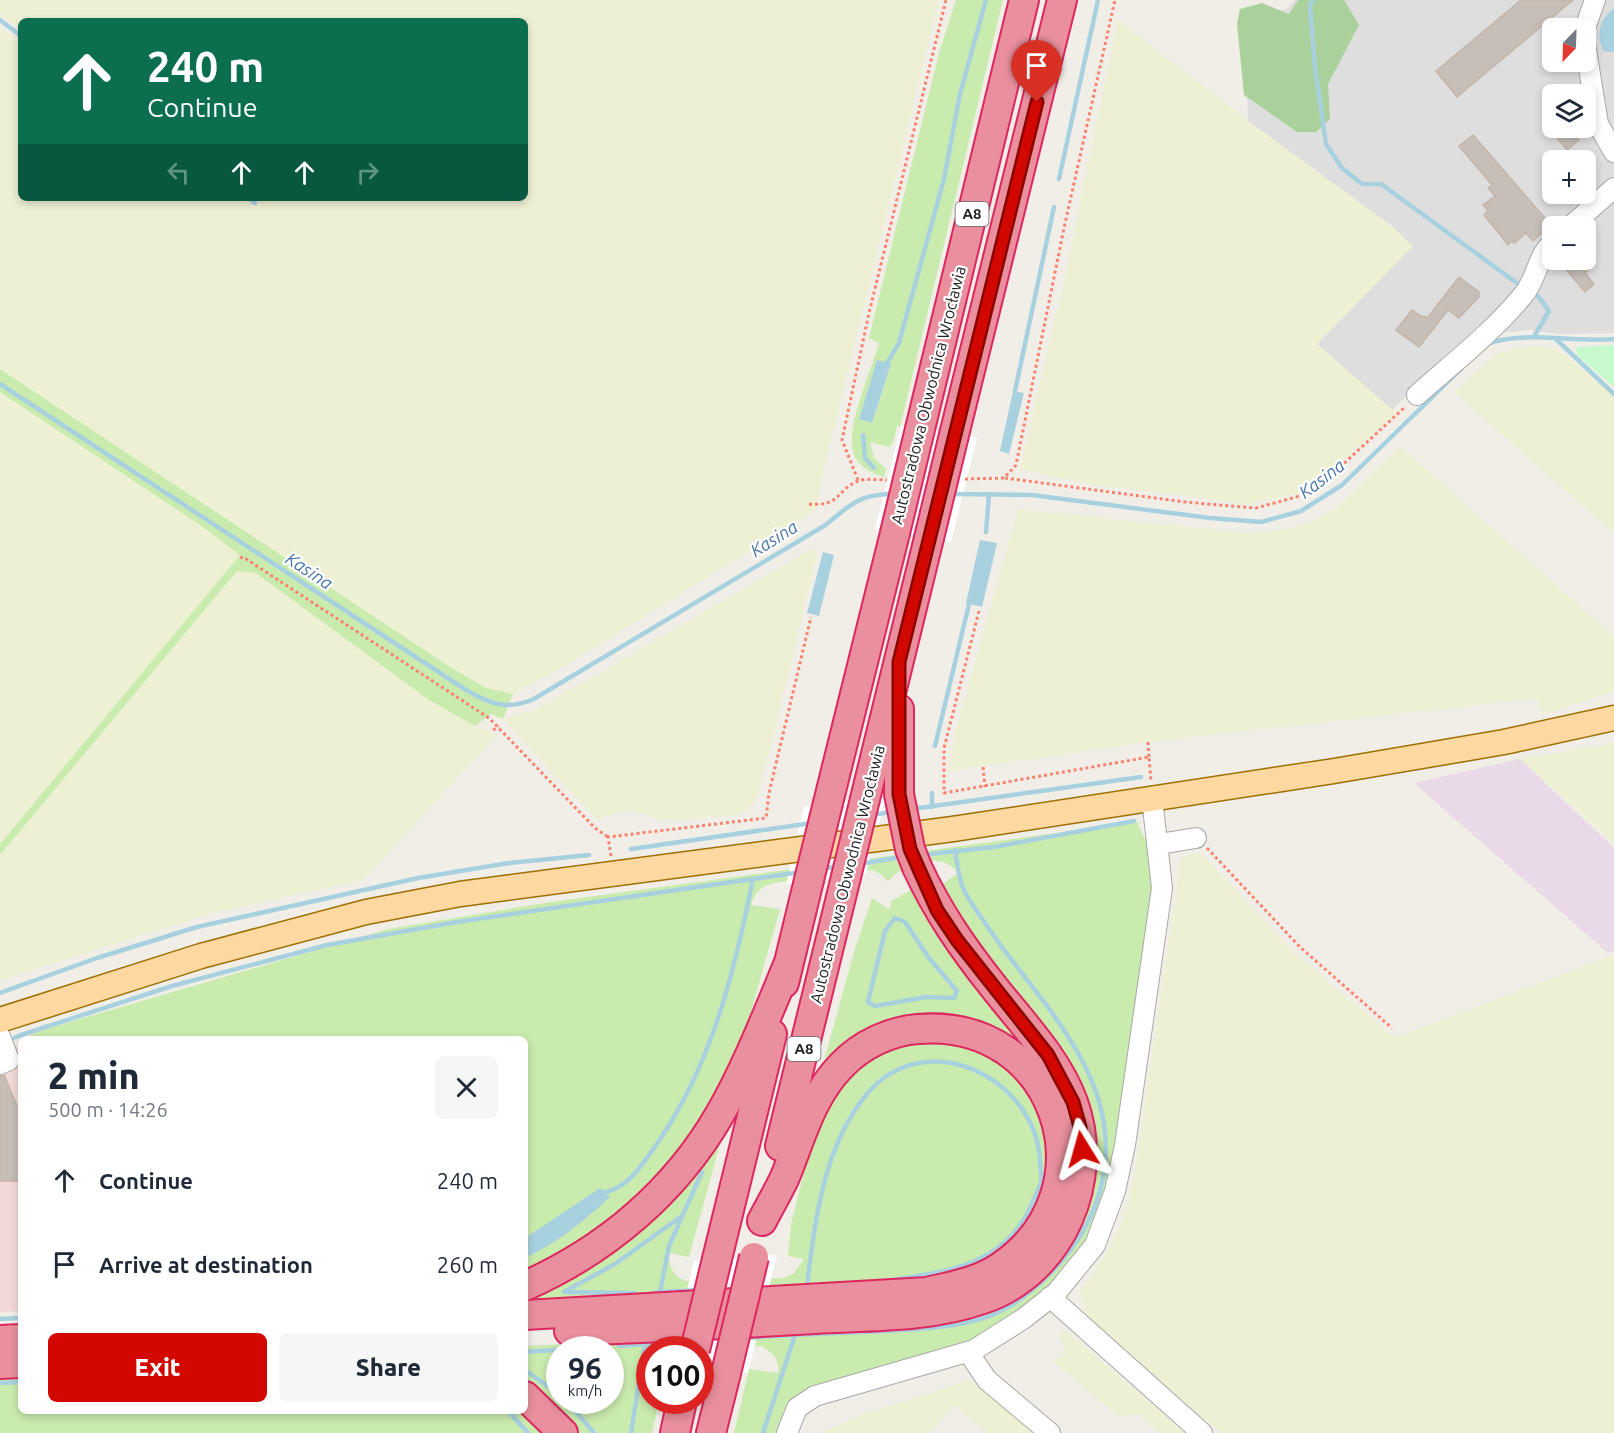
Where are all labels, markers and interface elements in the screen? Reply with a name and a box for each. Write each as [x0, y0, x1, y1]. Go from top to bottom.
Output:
north arrow [1542, 18, 1596, 72]
map controls [1542, 18, 1596, 270]
pin [1011, 40, 1062, 102]
icon: ahead [48, 42, 126, 120]
text: 240 m [147, 43, 264, 90]
icon: arrive [1020, 49, 1053, 82]
button: layers [1542, 84, 1596, 138]
text: Continue [147, 92, 258, 122]
button: + [1542, 150, 1596, 204]
icon: left [162, 156, 195, 189]
icon: ahead [225, 156, 258, 189]
icon: ahead [288, 156, 321, 189]
icon: right [351, 156, 384, 189]
road number: A8 [956, 202, 988, 226]
button: − [1542, 216, 1596, 270]
street label: Autostradowa Obwodnica Wrocławia [887, 264, 969, 526]
water label: Kasina [1295, 454, 1348, 502]
water label: Kasina [746, 516, 801, 560]
water label: Kasina [282, 548, 337, 593]
street label: Autostradowa Obwodnica Wrocławia [806, 743, 888, 1005]
road number: A8 [788, 1037, 820, 1061]
text: 2 min [48, 1055, 140, 1096]
button: close [435, 1056, 498, 1119]
text: 500 m · 14:26 [48, 1098, 168, 1121]
position arrow [1050, 1117, 1114, 1181]
icon: ahead [48, 1164, 81, 1197]
text: Continue [99, 1168, 193, 1193]
text: 240 m [437, 1168, 498, 1193]
icon: arrive [48, 1248, 81, 1281]
text: Arrive at destination [99, 1252, 313, 1277]
text: 260 m [437, 1252, 498, 1277]
button: Exit [48, 1333, 267, 1402]
button: Share [279, 1333, 498, 1402]
speed limit sign: 100 [636, 1336, 714, 1414]
text: 96 [568, 1351, 602, 1385]
text: km/h [568, 1382, 602, 1399]

